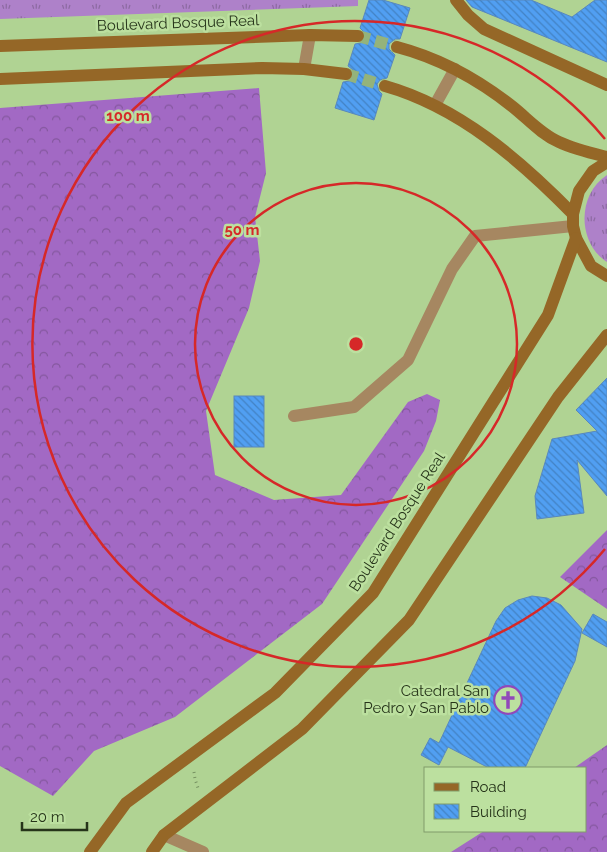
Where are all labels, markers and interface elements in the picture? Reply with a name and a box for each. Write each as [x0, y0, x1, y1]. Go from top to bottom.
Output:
street label: Boulevard Bosque Real [97, 11, 260, 35]
text: 100 m [106, 107, 150, 125]
text: 50 m [224, 221, 260, 239]
centre of rings [347, 335, 365, 353]
street label: Boulevard Bosque Real [345, 448, 449, 595]
place label: Catedral San Pedro y San Pablo [363, 682, 489, 717]
church icon: Catedral San Pedro y San Pablo [493, 685, 523, 715]
legend [424, 767, 587, 832]
text: Road [470, 778, 506, 796]
scale bar [22, 800, 88, 832]
text: Building [470, 803, 527, 821]
text: 20 m [30, 808, 65, 826]

